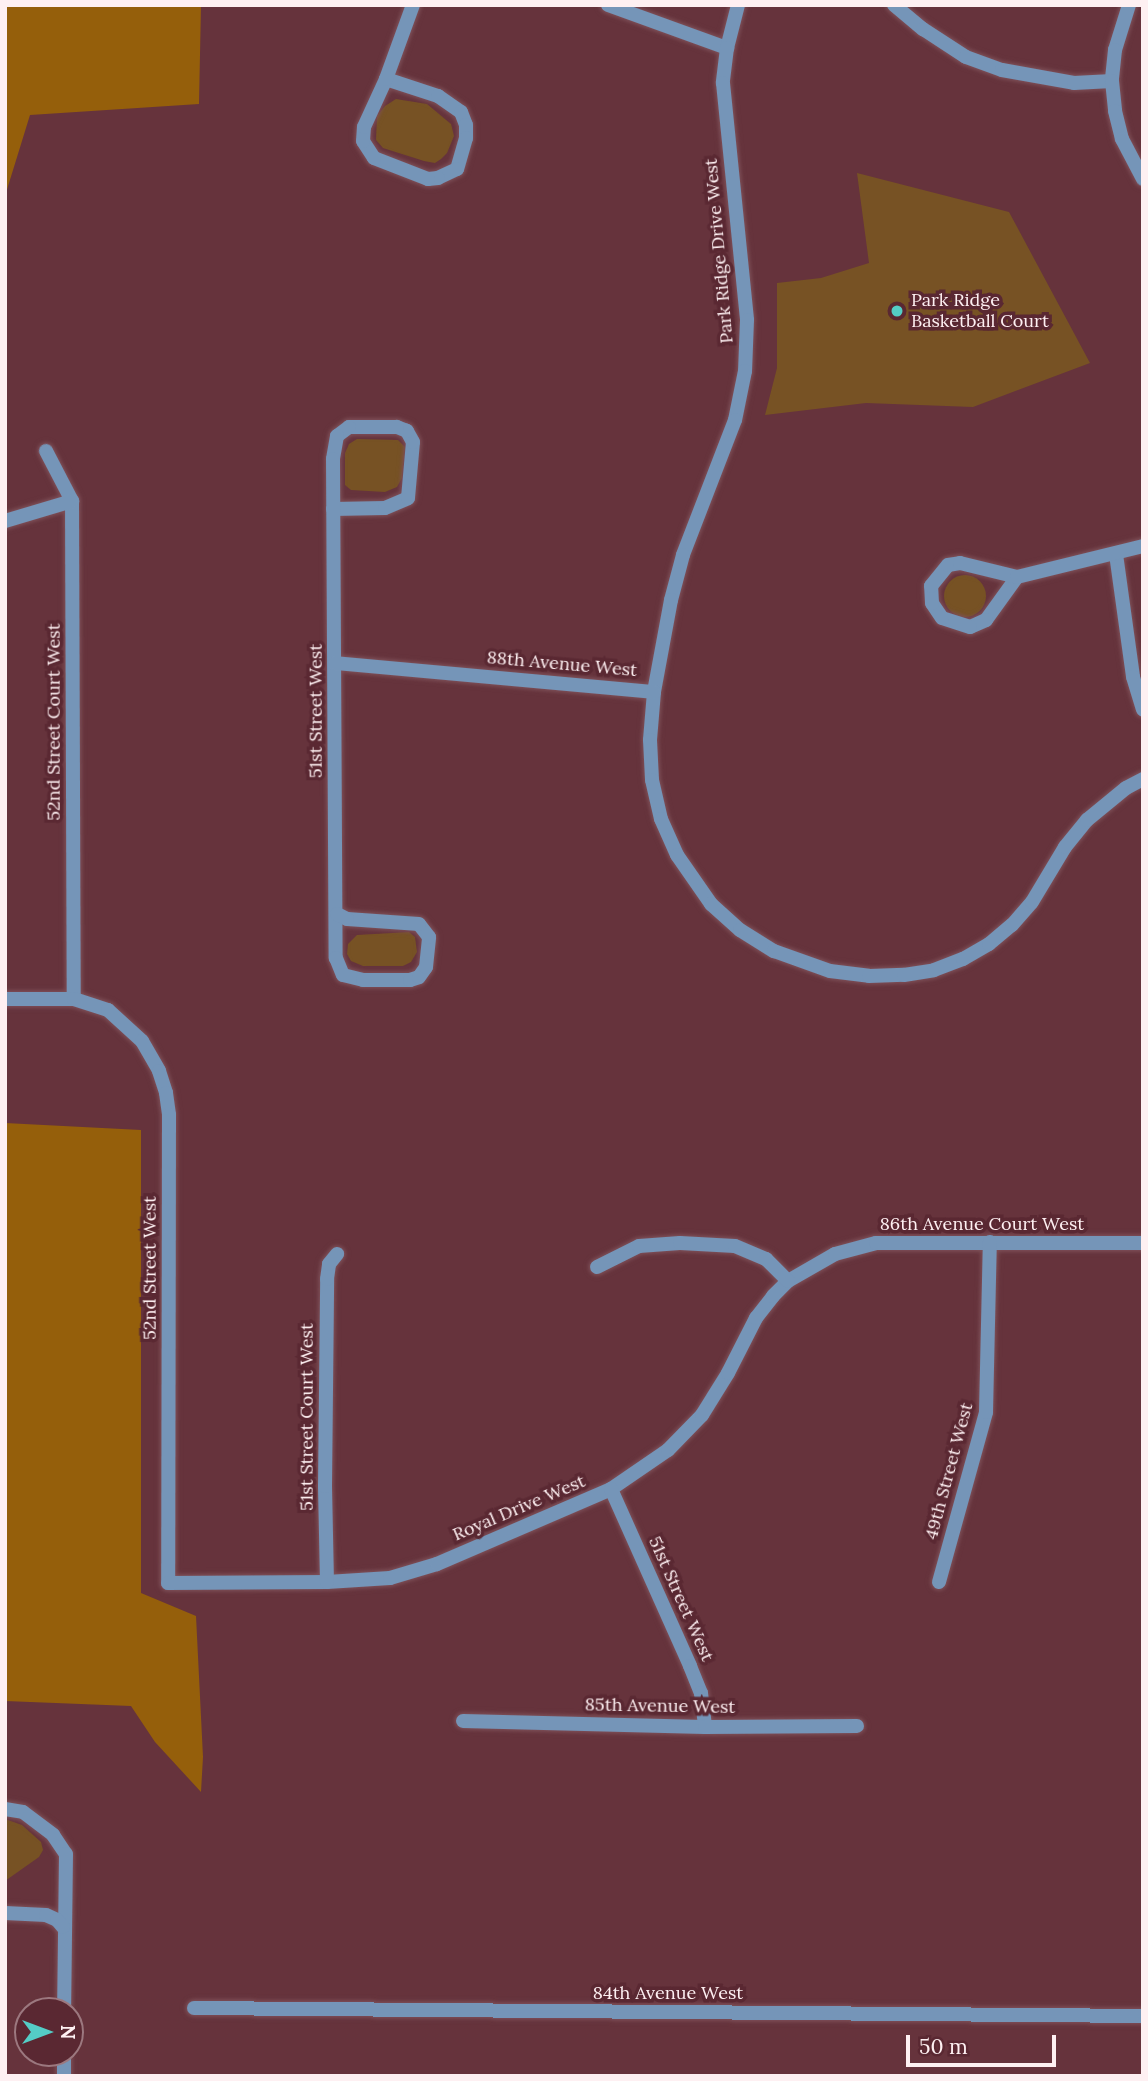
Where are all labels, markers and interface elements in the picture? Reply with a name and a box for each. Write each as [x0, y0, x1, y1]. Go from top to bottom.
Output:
street label: Park Ridge Drive West [700, 158, 738, 344]
place label: Park Ridge Basketball Court [911, 290, 1049, 332]
marker: Park Ridge Basketball Court [889, 303, 905, 319]
street label: 52nd Street Court West [43, 623, 65, 821]
street label: 51st Street West [305, 644, 327, 778]
street label: 88th Avenue West [486, 647, 638, 681]
street label: 52nd Street West [139, 1196, 161, 1340]
street label: 86th Avenue Court West [880, 1213, 1084, 1235]
street label: 51st Street Court West [296, 1323, 318, 1511]
street label: 49th Street West [920, 1400, 978, 1542]
street label: Royal Drive West [449, 1470, 589, 1546]
street label: 51st Street West [644, 1533, 718, 1665]
street label: 85th Avenue West [585, 1694, 735, 1718]
street label: 84th Avenue West [593, 1982, 743, 2004]
north arrow [14, 1997, 84, 2067]
scale bar [910, 2022, 1060, 2066]
text: N [56, 2025, 80, 2039]
text: 50 m [919, 2033, 968, 2060]

